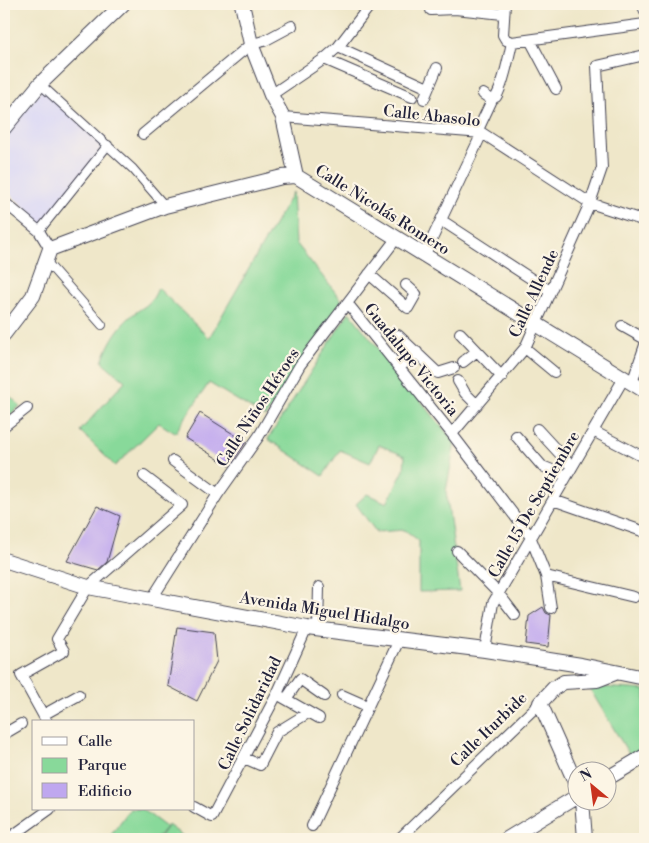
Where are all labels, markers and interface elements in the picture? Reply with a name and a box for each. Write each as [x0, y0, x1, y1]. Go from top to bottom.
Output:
street label: Calle Abasolo [382, 101, 481, 131]
street label: Calle Nicolás Romero [311, 160, 454, 259]
street label: Calle Allende [505, 246, 563, 341]
street label: Guadalupe Victoria [360, 299, 463, 421]
street label: Calle Niños Héroes [212, 344, 304, 471]
street label: Calle 15 De Septiembre [484, 427, 584, 582]
street label: Avenida Miguel Hidalgo [238, 588, 411, 634]
street label: Calle Solidaridad [214, 653, 286, 774]
street label: Calle Iturbide [446, 688, 531, 771]
legend [32, 720, 195, 810]
text: Calle [78, 732, 112, 751]
text: Parque [78, 756, 127, 775]
north arrow [566, 760, 616, 810]
text: N [577, 765, 595, 786]
text: Edificio [78, 782, 132, 801]

